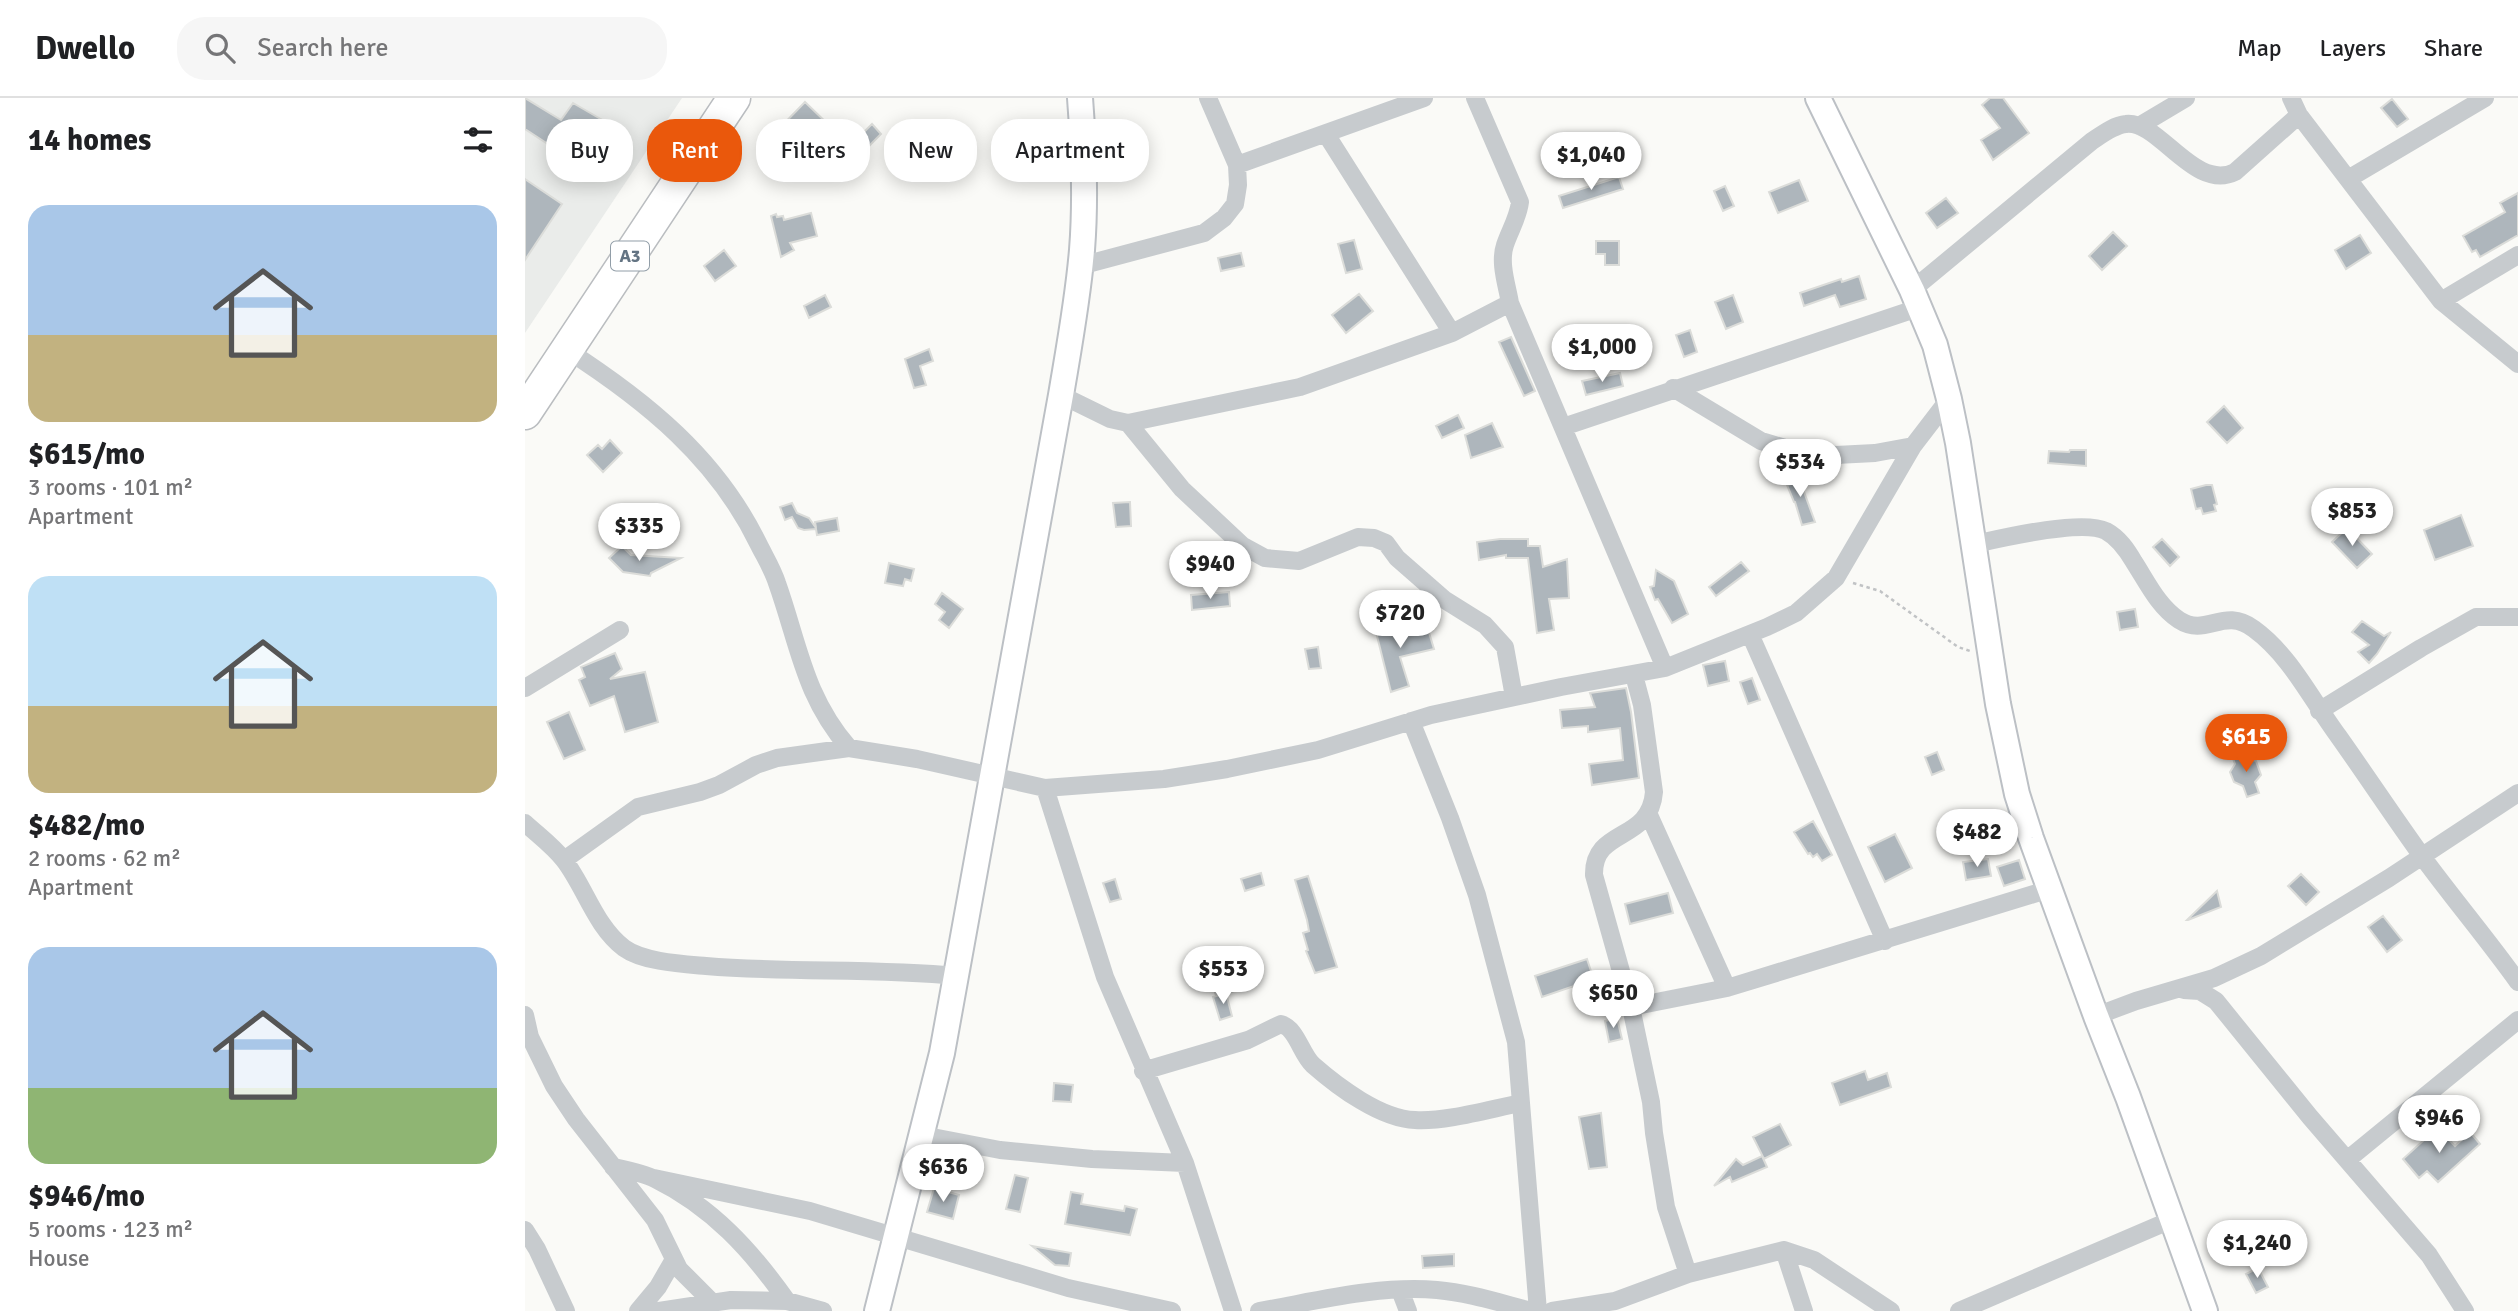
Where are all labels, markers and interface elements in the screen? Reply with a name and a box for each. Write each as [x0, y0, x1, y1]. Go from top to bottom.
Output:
search box [177, 17, 667, 80]
text: Dwello [35, 28, 135, 69]
icon: search [201, 29, 239, 67]
text: Search here [257, 32, 388, 64]
text: Map [2237, 33, 2282, 63]
text: Layers [2320, 33, 2386, 63]
text: Share [2424, 33, 2483, 63]
chip: Buy [546, 119, 633, 182]
chip: Rent [647, 119, 742, 182]
chip: Filters [756, 119, 870, 182]
chip: New [884, 119, 977, 182]
chip: Apartment [991, 119, 1149, 182]
icon: filters [459, 121, 497, 159]
text: 14 homes [28, 122, 151, 159]
pin: $1,040 [1534, 132, 1648, 192]
text: $1,040 [1557, 140, 1625, 169]
road number: A3 [611, 242, 649, 271]
icon: home [200, 250, 326, 376]
pin: $1,000 [1545, 324, 1659, 384]
text: $1,000 [1568, 332, 1636, 361]
text: $615/mo [28, 436, 145, 473]
pin: $534 [1759, 440, 1841, 499]
text: $534 [1775, 447, 1825, 476]
text: 3 rooms · 101 m² [28, 473, 193, 502]
pin: $853 [2311, 489, 2393, 548]
text: $853 [2327, 496, 2377, 525]
text: Apartment [28, 502, 133, 531]
pin: $335 [598, 504, 680, 563]
text: $335 [614, 511, 664, 540]
pin: $940 [1169, 542, 1251, 601]
text: $940 [1185, 549, 1235, 578]
pin: $720 [1359, 590, 1441, 650]
text: $720 [1375, 598, 1425, 627]
icon: home [200, 621, 326, 747]
pin: $615 [2205, 714, 2287, 774]
text: $615 [2221, 722, 2271, 751]
text: $482/mo [28, 807, 145, 844]
pin: $482 [1936, 810, 2018, 869]
text: $482 [1952, 817, 2002, 846]
text: 2 rooms · 62 m² [28, 844, 181, 873]
text: Apartment [28, 873, 133, 902]
pin: $553 [1182, 946, 1264, 1006]
text: $553 [1198, 954, 1248, 983]
pin: $650 [1572, 970, 1654, 1030]
text: $650 [1588, 978, 1638, 1007]
icon: home [200, 992, 326, 1118]
pin: $946 [2398, 1096, 2480, 1155]
text: $946 [2414, 1103, 2464, 1132]
pin: $636 [902, 1144, 984, 1204]
text: $636 [918, 1152, 968, 1181]
text: $946/mo [28, 1178, 145, 1215]
text: 5 rooms · 123 m² [28, 1215, 193, 1244]
pin: $1,240 [2200, 1220, 2314, 1280]
text: $1,240 [2223, 1228, 2291, 1257]
text: House [28, 1244, 90, 1273]

